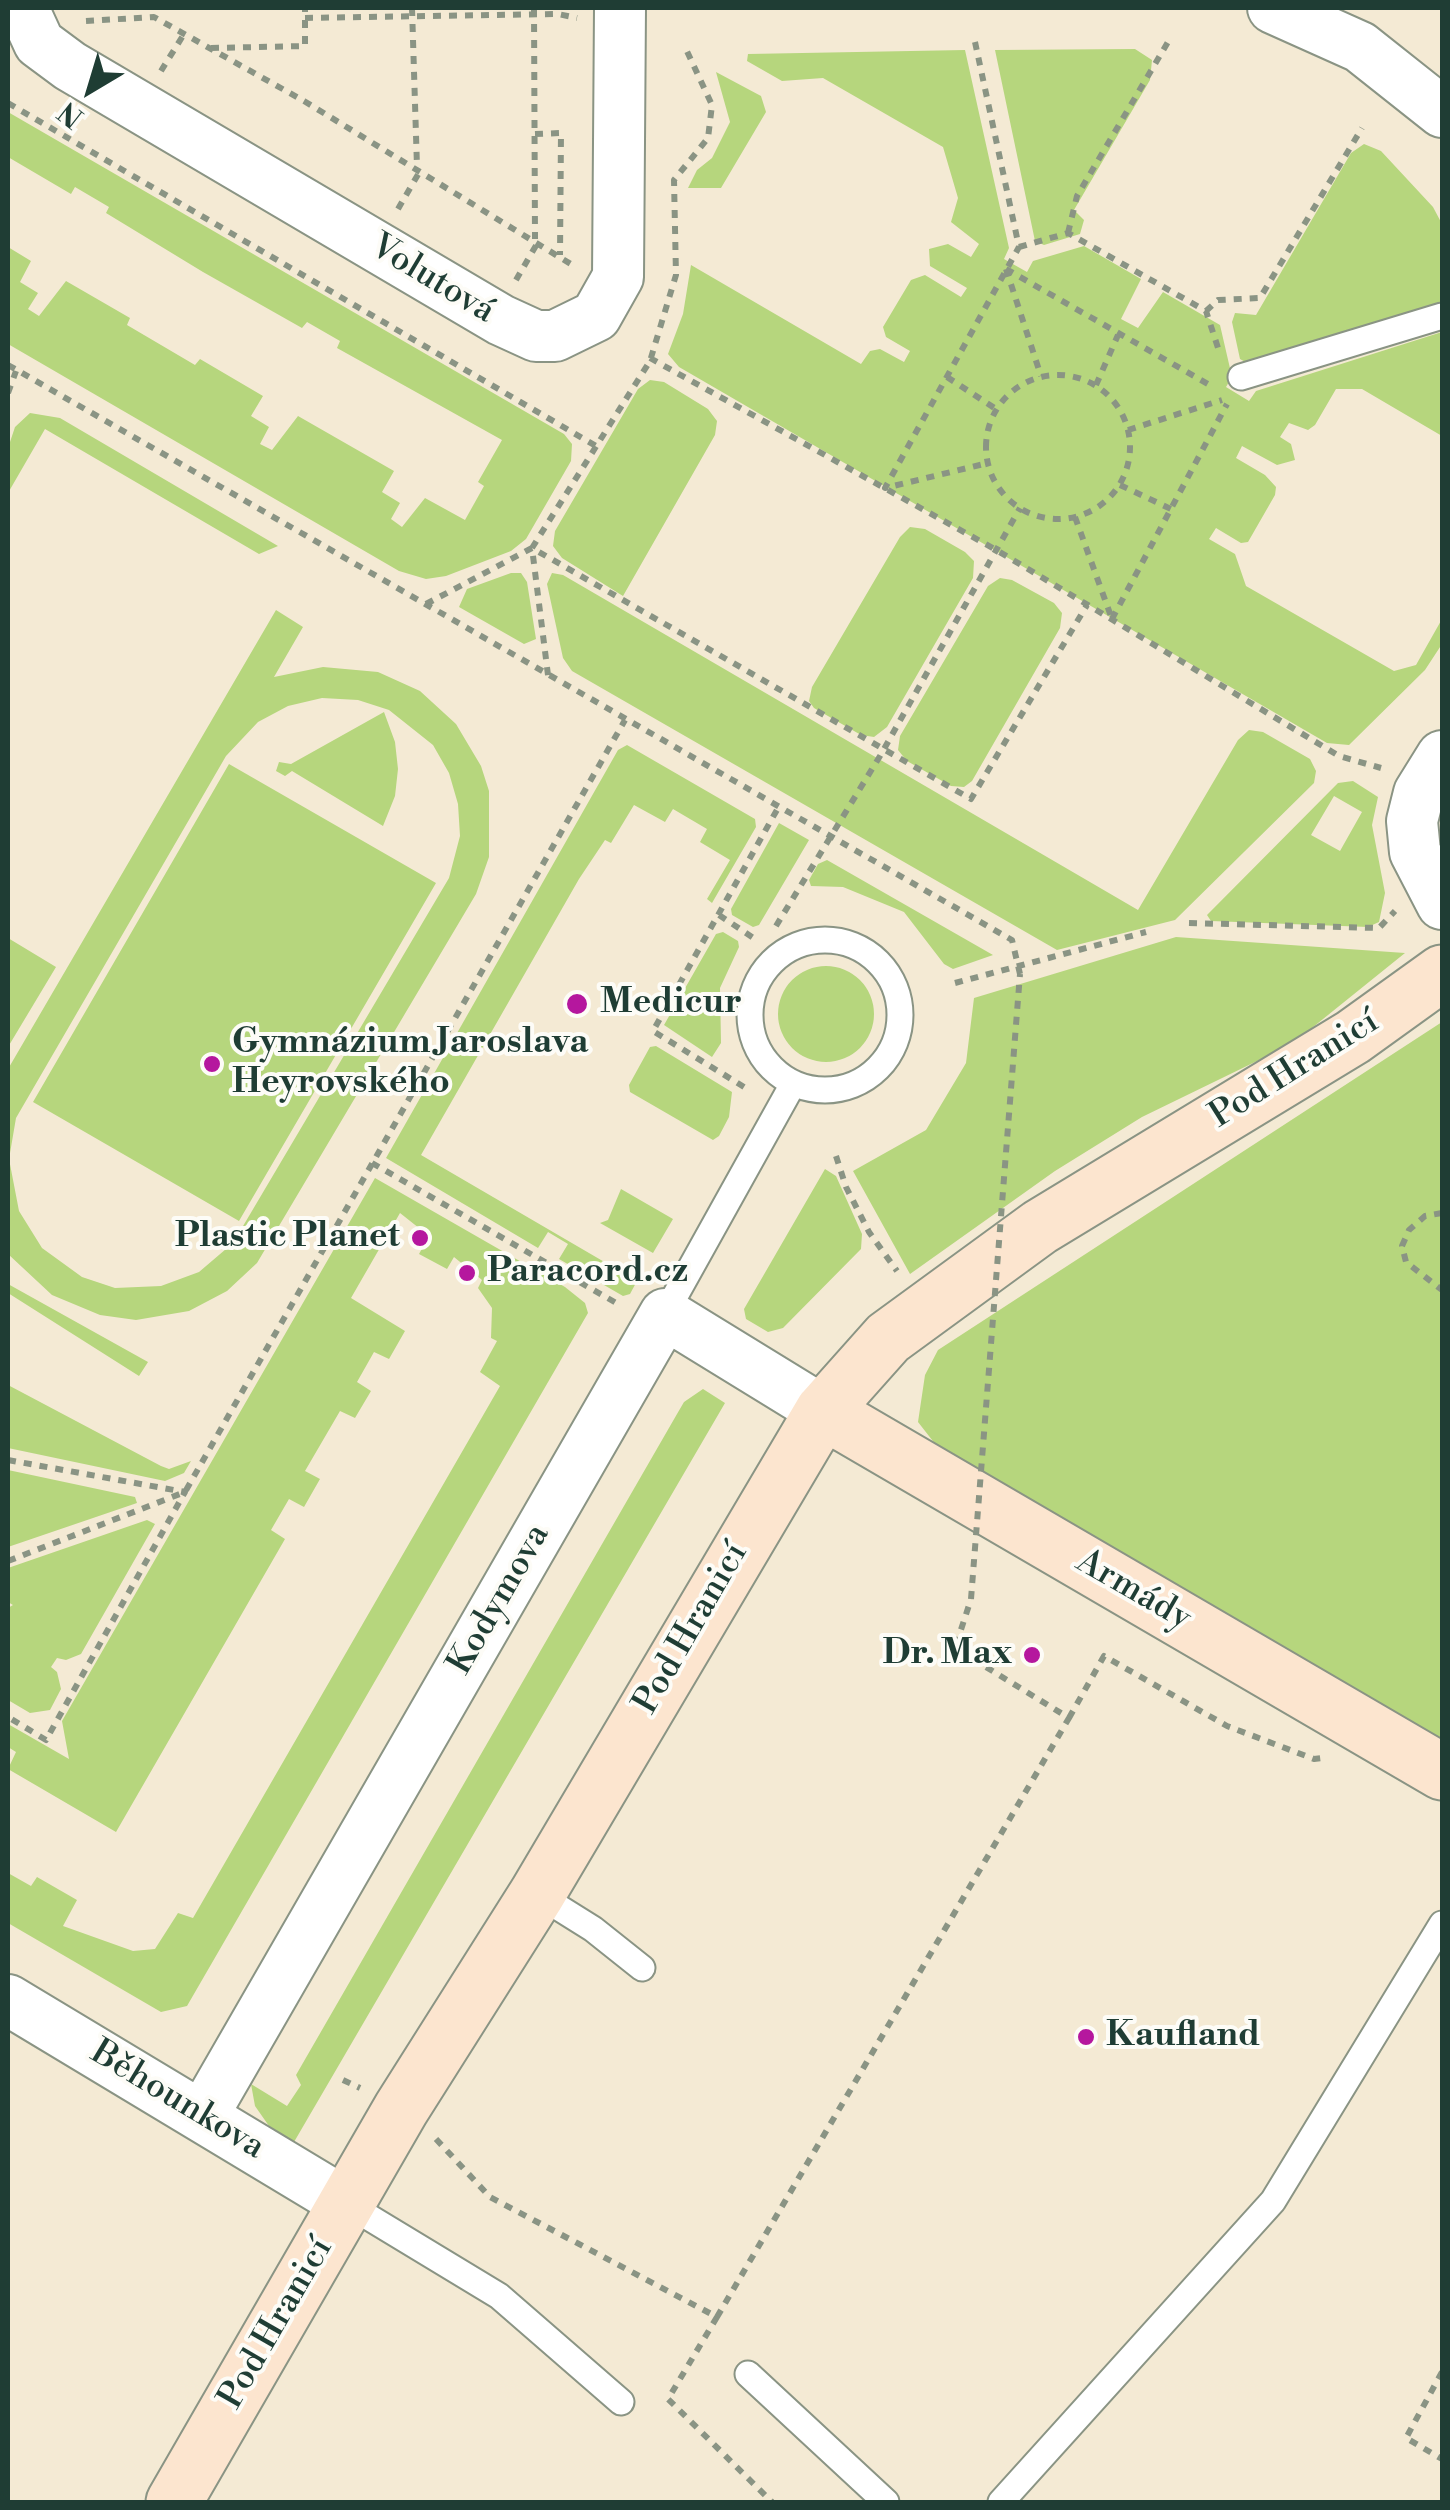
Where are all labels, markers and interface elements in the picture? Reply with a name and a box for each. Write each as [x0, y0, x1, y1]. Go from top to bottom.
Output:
north arrow [40, 40, 140, 140]
text: N [52, 93, 91, 135]
street label: Volutová [362, 227, 502, 333]
place label: Medicur [600, 983, 742, 1025]
marker: Medicur [564, 991, 590, 1017]
street label: Pod Hranicí [1203, 1002, 1387, 1138]
place label: Gymnázium Jaroslava Heyrovského [232, 1023, 588, 1105]
marker: Gymnázium Jaroslava Heyrovského [201, 1053, 223, 1075]
place label: Plastic Planet [175, 1217, 400, 1259]
marker: Plastic Planet [409, 1227, 431, 1249]
place label: Paracord.cz [487, 1252, 688, 1294]
marker: Paracord.cz [456, 1262, 478, 1284]
street label: Kodymova [440, 1517, 560, 1683]
street label: Pod Hranicí [626, 1536, 758, 1722]
street label: Armády [1068, 1541, 1198, 1641]
place label: Dr. Max [883, 1634, 1012, 1676]
marker: Dr. Max [1021, 1644, 1043, 1666]
place label: Kaufland [1106, 2016, 1260, 2058]
marker: Kaufland [1075, 2026, 1097, 2048]
street label: Běhounkova [82, 2033, 272, 2169]
street label: Pod Hranicí [211, 2231, 343, 2417]

